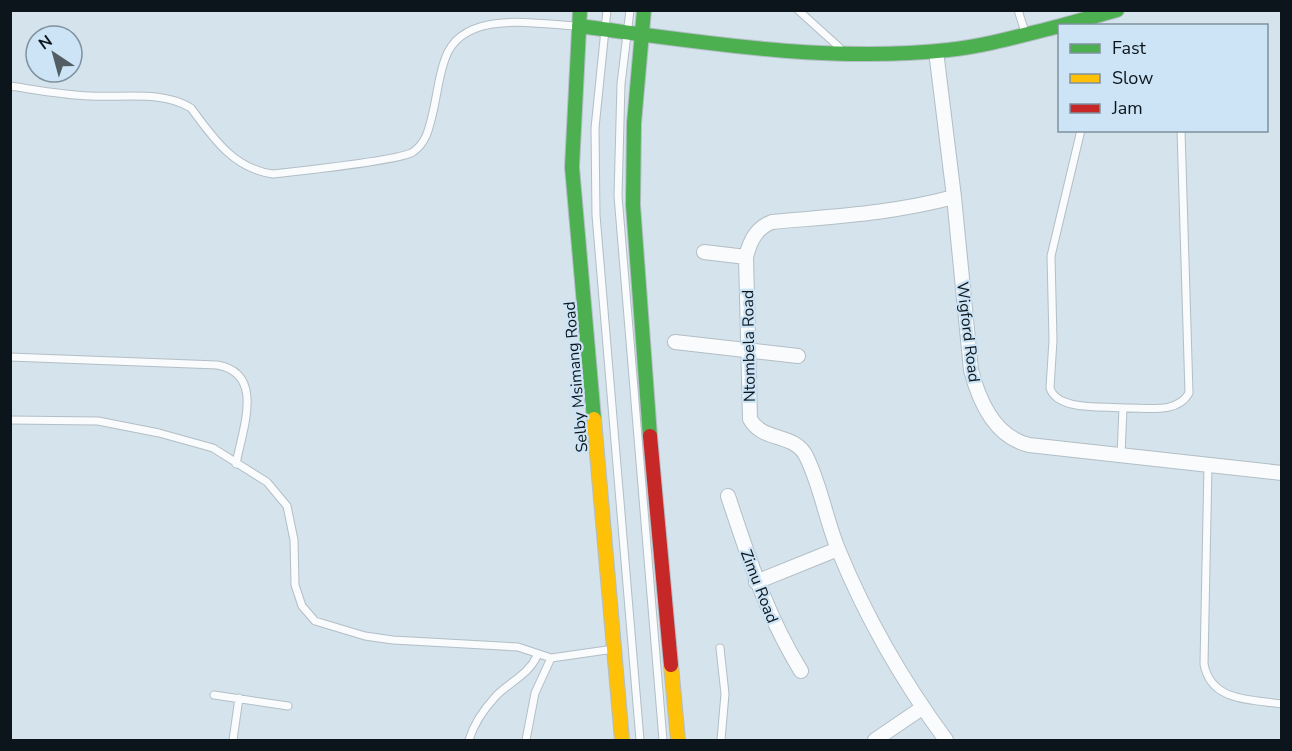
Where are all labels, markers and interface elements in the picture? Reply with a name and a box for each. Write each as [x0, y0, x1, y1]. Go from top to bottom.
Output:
north arrow [24, 24, 84, 84]
legend [1058, 24, 1268, 132]
text: N [34, 30, 57, 55]
text: Fast [1112, 36, 1147, 60]
text: Slow [1112, 66, 1153, 90]
text: Jam [1111, 96, 1143, 120]
street label: Wigford Road [951, 281, 985, 384]
street label: Ntombela Road [737, 290, 761, 402]
street label: Selby Msimang Road [558, 300, 594, 453]
street label: Zimu Road [735, 546, 783, 626]

